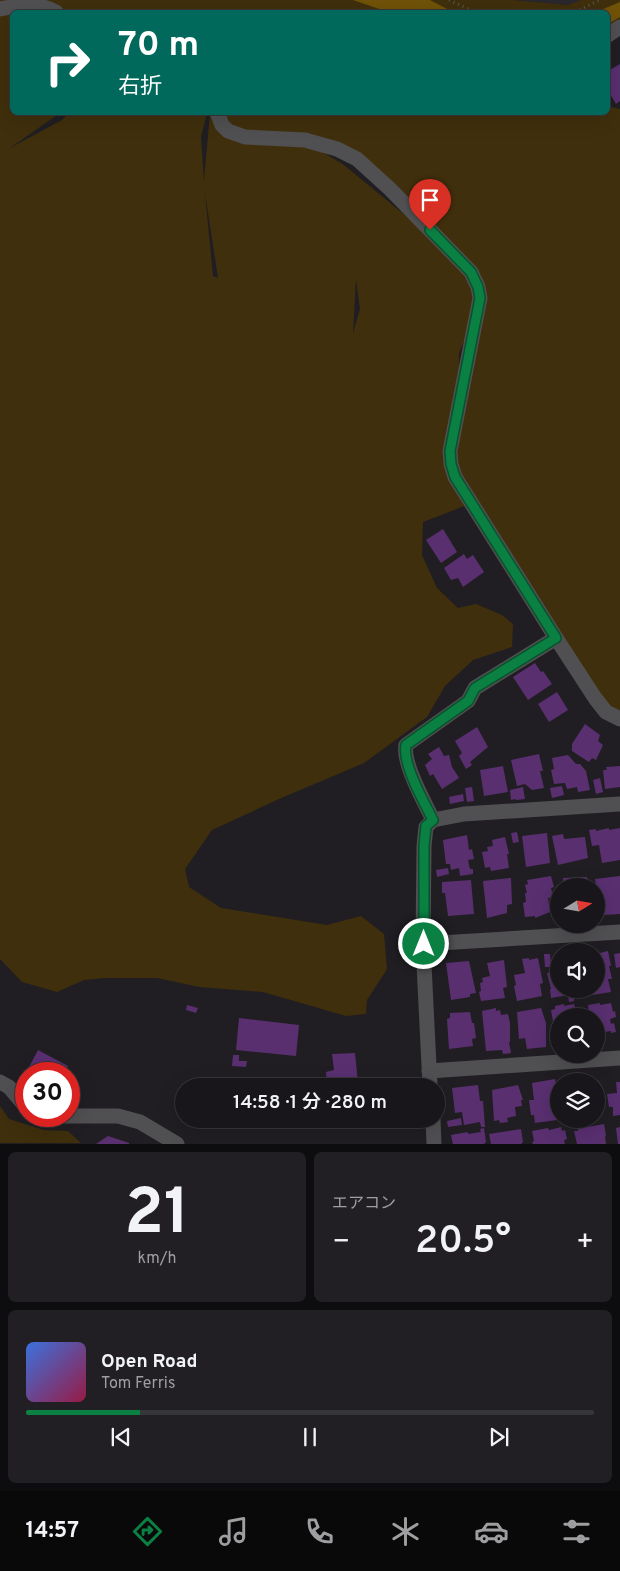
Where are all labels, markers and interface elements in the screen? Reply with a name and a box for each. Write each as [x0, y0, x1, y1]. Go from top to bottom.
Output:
text: 70 m [118, 24, 199, 68]
icon: right [35, 30, 100, 95]
text: 右折 [118, 74, 162, 101]
pin [409, 179, 451, 230]
icon: arrive [416, 186, 444, 214]
north arrow [550, 878, 605, 932]
map controls [550, 878, 605, 1128]
position arrow [397, 917, 449, 969]
button: sound [550, 943, 605, 998]
button: search [550, 1008, 605, 1063]
speed limit sign: 30 [15, 1062, 80, 1127]
button: layers [550, 1073, 605, 1128]
text: 14:58 · 1 分 · 280 m [233, 1091, 387, 1115]
text: 21 [124, 1175, 190, 1257]
text: エアコン [332, 1194, 396, 1214]
text: 20.5° [415, 1218, 511, 1267]
text: − [332, 1225, 350, 1261]
text: + [576, 1225, 594, 1261]
text: km/h [138, 1249, 176, 1269]
text: Open Road [101, 1350, 197, 1374]
text: Tom Ferris [101, 1374, 175, 1394]
icon: previous [107, 1423, 135, 1451]
icon: pause [296, 1423, 324, 1451]
icon: next [485, 1423, 513, 1451]
icon: directions [130, 1514, 165, 1549]
icon: music [216, 1514, 251, 1549]
icon: phone [302, 1514, 337, 1549]
icon: climate [388, 1514, 423, 1549]
icon: car [474, 1514, 509, 1549]
icon: filters [559, 1514, 594, 1549]
text: 14:57 [25, 1518, 79, 1545]

